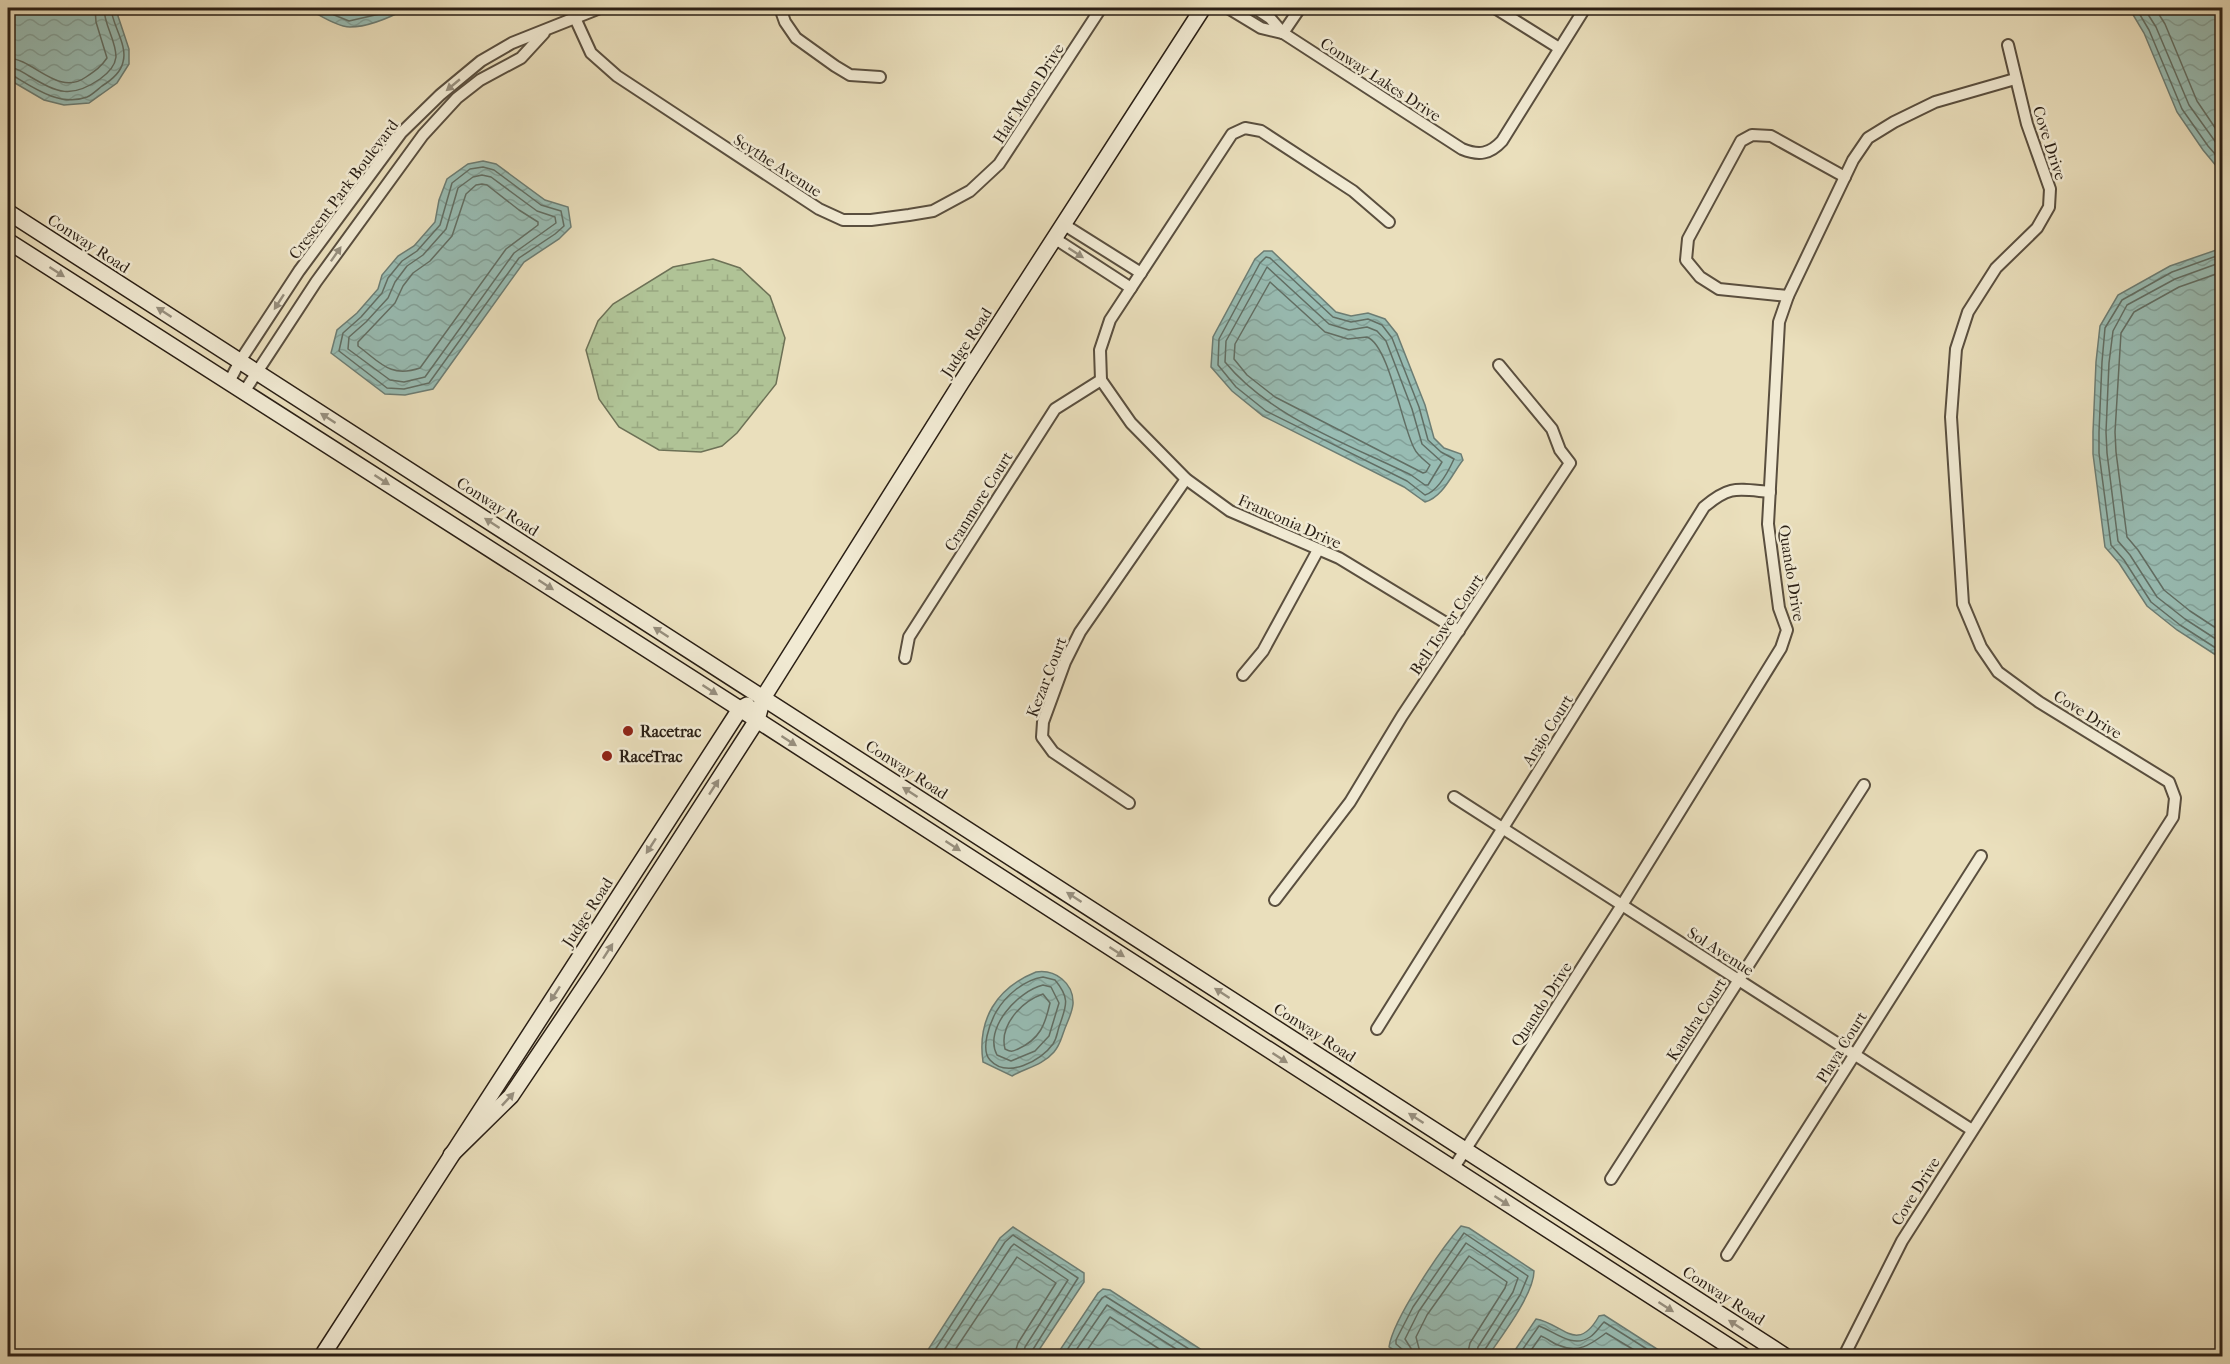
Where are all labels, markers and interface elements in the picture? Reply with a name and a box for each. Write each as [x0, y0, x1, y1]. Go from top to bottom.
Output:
street label: Conway Lakes Drive [1317, 33, 1445, 126]
street label: Half Moon Drive [989, 40, 1068, 147]
one-way arrow [446, 78, 461, 91]
street label: Cove Drive [2029, 104, 2070, 183]
street label: Crescent Park Boulevard [285, 116, 402, 263]
street label: Scythe Avenue [730, 130, 825, 201]
street label: Conway Road [44, 210, 134, 277]
one-way arrow [330, 246, 342, 262]
one-way arrow [1068, 247, 1085, 258]
one-way arrow [49, 266, 65, 277]
one-way arrow [274, 294, 285, 310]
street label: Judge Road [936, 304, 996, 382]
one-way arrow [156, 307, 172, 318]
one-way arrow [320, 413, 336, 424]
street label: Cranmore Court [940, 448, 1017, 555]
street label: Conway Road [453, 473, 543, 540]
one-way arrow [374, 474, 390, 485]
street label: Franconia Drive [1235, 490, 1344, 553]
one-way arrow [484, 518, 500, 529]
street label: Quando Drive [1775, 524, 1809, 623]
street label: Bell Tower Court [1406, 570, 1487, 678]
one-way arrow [538, 579, 554, 590]
one-way arrow [652, 626, 669, 637]
street label: Kezar Court [1022, 634, 1071, 720]
one-way arrow [702, 685, 718, 696]
street label: Cove Drive [2050, 686, 2125, 743]
street label: Arajo Court [1517, 691, 1577, 770]
place label: Racetrac [640, 722, 701, 741]
marker: Racetrac [621, 724, 635, 738]
one-way arrow [781, 735, 797, 746]
street label: Conway Road [862, 736, 952, 803]
place label: RaceTrac [619, 747, 682, 766]
marker: RaceTrac [600, 749, 614, 763]
one-way arrow [708, 779, 719, 795]
one-way arrow [902, 786, 918, 798]
one-way arrow [645, 838, 657, 854]
one-way arrow [945, 840, 961, 851]
street label: Judge Road [557, 874, 617, 952]
one-way arrow [1065, 892, 1082, 903]
street label: Sol Avenue [1684, 923, 1758, 980]
one-way arrow [602, 943, 613, 959]
one-way arrow [1109, 946, 1125, 957]
street label: Quando Drive [1507, 958, 1576, 1050]
street label: Kandra Court [1663, 974, 1730, 1064]
one-way arrow [550, 986, 561, 1002]
one-way arrow [1214, 988, 1230, 999]
street label: Conway Road [1270, 999, 1360, 1066]
street label: Playa Court [1812, 1008, 1871, 1087]
one-way arrow [1272, 1052, 1288, 1063]
one-way arrow [500, 1093, 514, 1107]
one-way arrow [1408, 1113, 1424, 1124]
street label: Cove Drive [1887, 1154, 1944, 1229]
one-way arrow [1494, 1195, 1510, 1206]
street label: Conway Road [1679, 1262, 1769, 1329]
one-way arrow [1658, 1301, 1674, 1312]
one-way arrow [1728, 1320, 1744, 1331]

